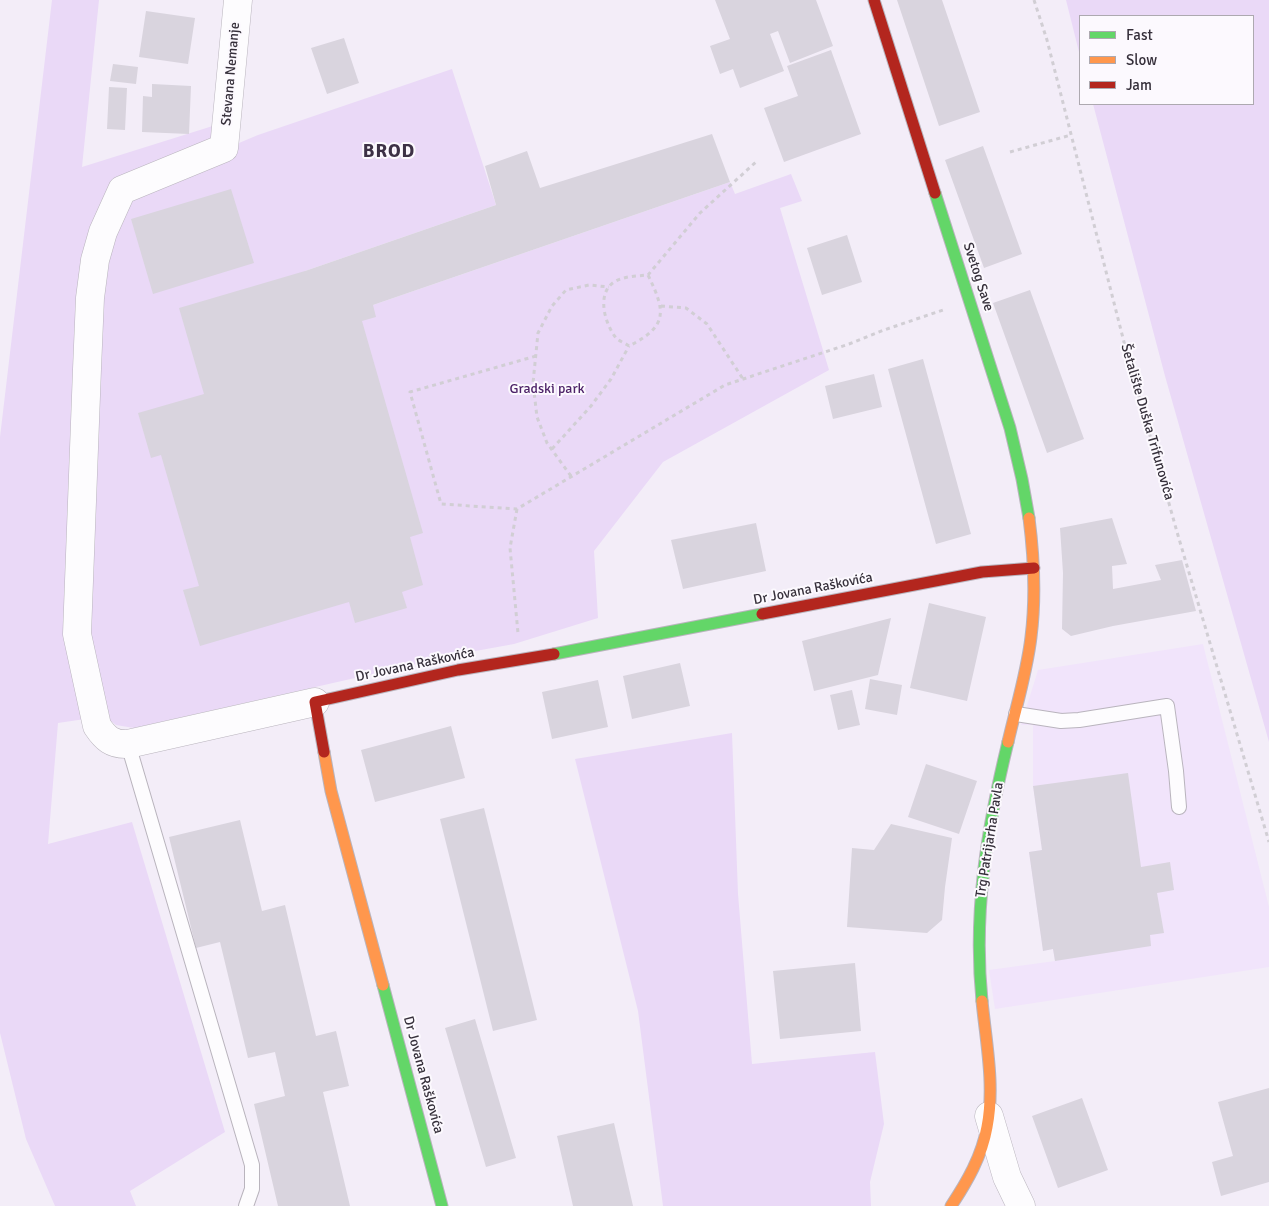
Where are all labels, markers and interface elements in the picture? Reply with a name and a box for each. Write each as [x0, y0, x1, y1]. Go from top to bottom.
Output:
legend [1079, 15, 1254, 105]
street label: Stevana Nemanje [218, 21, 244, 127]
text: Fast [1126, 26, 1153, 44]
text: Slow [1126, 51, 1157, 69]
text: Jam [1126, 76, 1152, 94]
district label: BROD [362, 141, 416, 163]
street label: Svetog Save [959, 241, 997, 313]
street label: Šetalište Duška Trifunovića [1117, 342, 1177, 502]
park label: Gradski park [509, 381, 585, 397]
street label: Dr Jovana Raškovića [752, 569, 874, 609]
street label: Dr Jovana Raškovića [354, 644, 476, 686]
street label: Trg Patrijarha Pavla [973, 781, 1007, 899]
street label: Dr Jovana Raškovića [399, 1014, 447, 1136]

